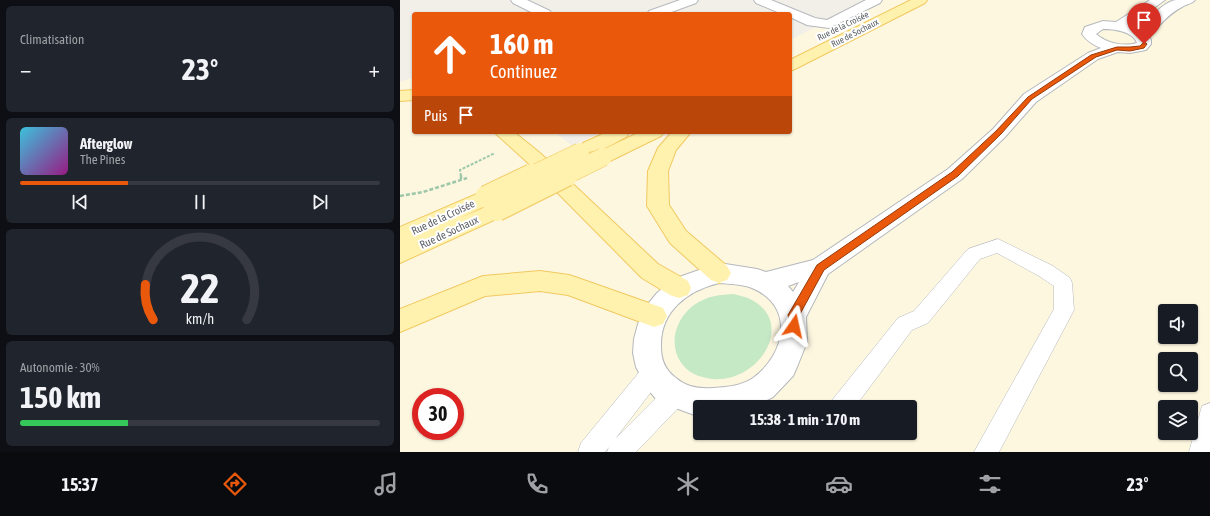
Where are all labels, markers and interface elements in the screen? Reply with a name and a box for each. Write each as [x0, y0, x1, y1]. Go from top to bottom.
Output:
pin [1127, 3, 1161, 44]
street label: Rue de la Croisée [816, 9, 870, 43]
icon: arrive [1133, 9, 1155, 31]
street label: Rue de Sochaux [830, 17, 881, 49]
icon: ahead [424, 28, 476, 80]
text: 160 m [490, 28, 553, 60]
text: Climatisation [20, 32, 84, 47]
text: 23° [182, 52, 218, 86]
text: − [20, 56, 31, 82]
text: + [369, 56, 380, 82]
text: Continuez [490, 61, 557, 82]
icon: arrive [455, 104, 477, 126]
text: Puis [424, 107, 447, 124]
text: Afterglow [80, 135, 133, 152]
text: The Pines [80, 152, 125, 167]
icon: previous [69, 191, 91, 213]
icon: pause [189, 191, 211, 213]
icon: next [309, 191, 331, 213]
street label: Rue de la Croisée [410, 197, 476, 237]
street label: Rue de Sochaux [418, 213, 481, 251]
text: 22 [180, 264, 220, 312]
map controls [1158, 304, 1198, 440]
button: sound [1158, 304, 1198, 344]
position arrow [773, 305, 815, 347]
text: km/h [186, 310, 214, 326]
button: search [1158, 352, 1198, 392]
text: Autonomie · 30% [20, 360, 100, 375]
text: 150 km [20, 380, 101, 414]
speed limit sign: 30 [412, 388, 464, 440]
button: layers [1158, 400, 1198, 440]
text: 15:38 · 1 min · 170 m [750, 411, 860, 428]
icon: directions [221, 470, 249, 498]
icon: music [372, 470, 400, 498]
icon: phone [523, 470, 551, 498]
icon: climate [674, 470, 702, 498]
icon: car [825, 470, 853, 498]
icon: filters [976, 470, 1004, 498]
text: 15:37 [61, 474, 98, 495]
text: 23° [1127, 474, 1149, 495]

